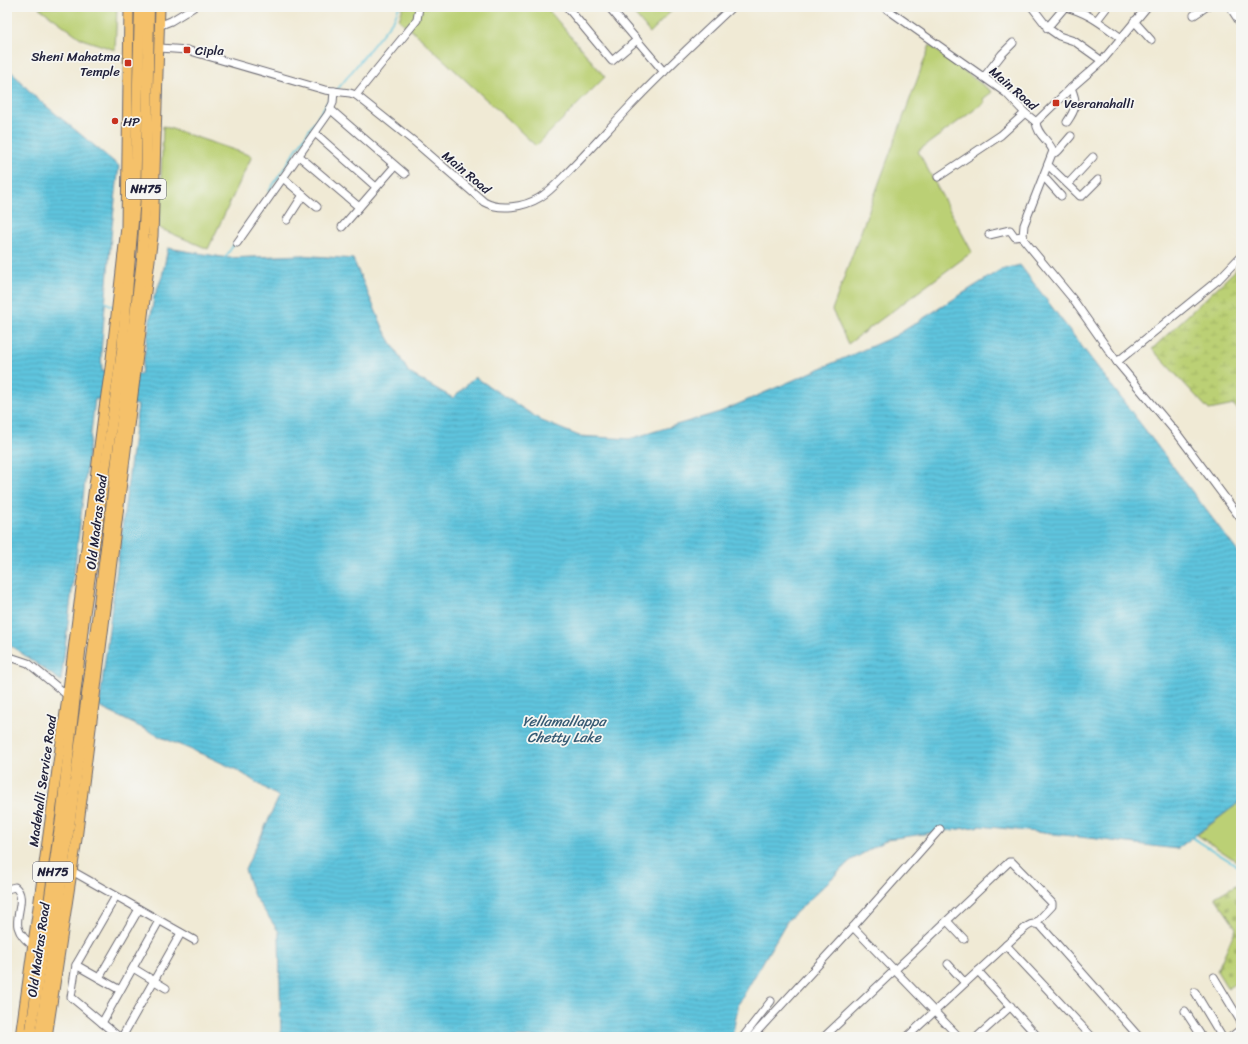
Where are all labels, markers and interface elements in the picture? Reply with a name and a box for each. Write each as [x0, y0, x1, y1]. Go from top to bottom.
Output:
place label: Cipla [195, 39, 224, 62]
place label: Sheni Mahatma Temple [31, 45, 120, 83]
marker: Cipla [182, 45, 192, 55]
marker: Sheni Mahatma Temple [123, 58, 133, 68]
street label: Main Road [984, 60, 1044, 117]
place label: Veeranahalli [1064, 92, 1134, 115]
marker: Veeranahalli [1051, 98, 1061, 108]
place label: HP [123, 110, 140, 133]
marker: HP [110, 116, 120, 126]
street label: Main Road [437, 145, 497, 201]
road number: NH75 [126, 179, 166, 199]
street label: Old Madras Road [79, 472, 114, 571]
water label: Yellamallappa Chetty Lake [522, 709, 607, 750]
street label: Madehalli Service Road [22, 713, 63, 848]
road number: NH75 [33, 862, 73, 882]
street label: Old Madras Road [20, 900, 57, 999]

